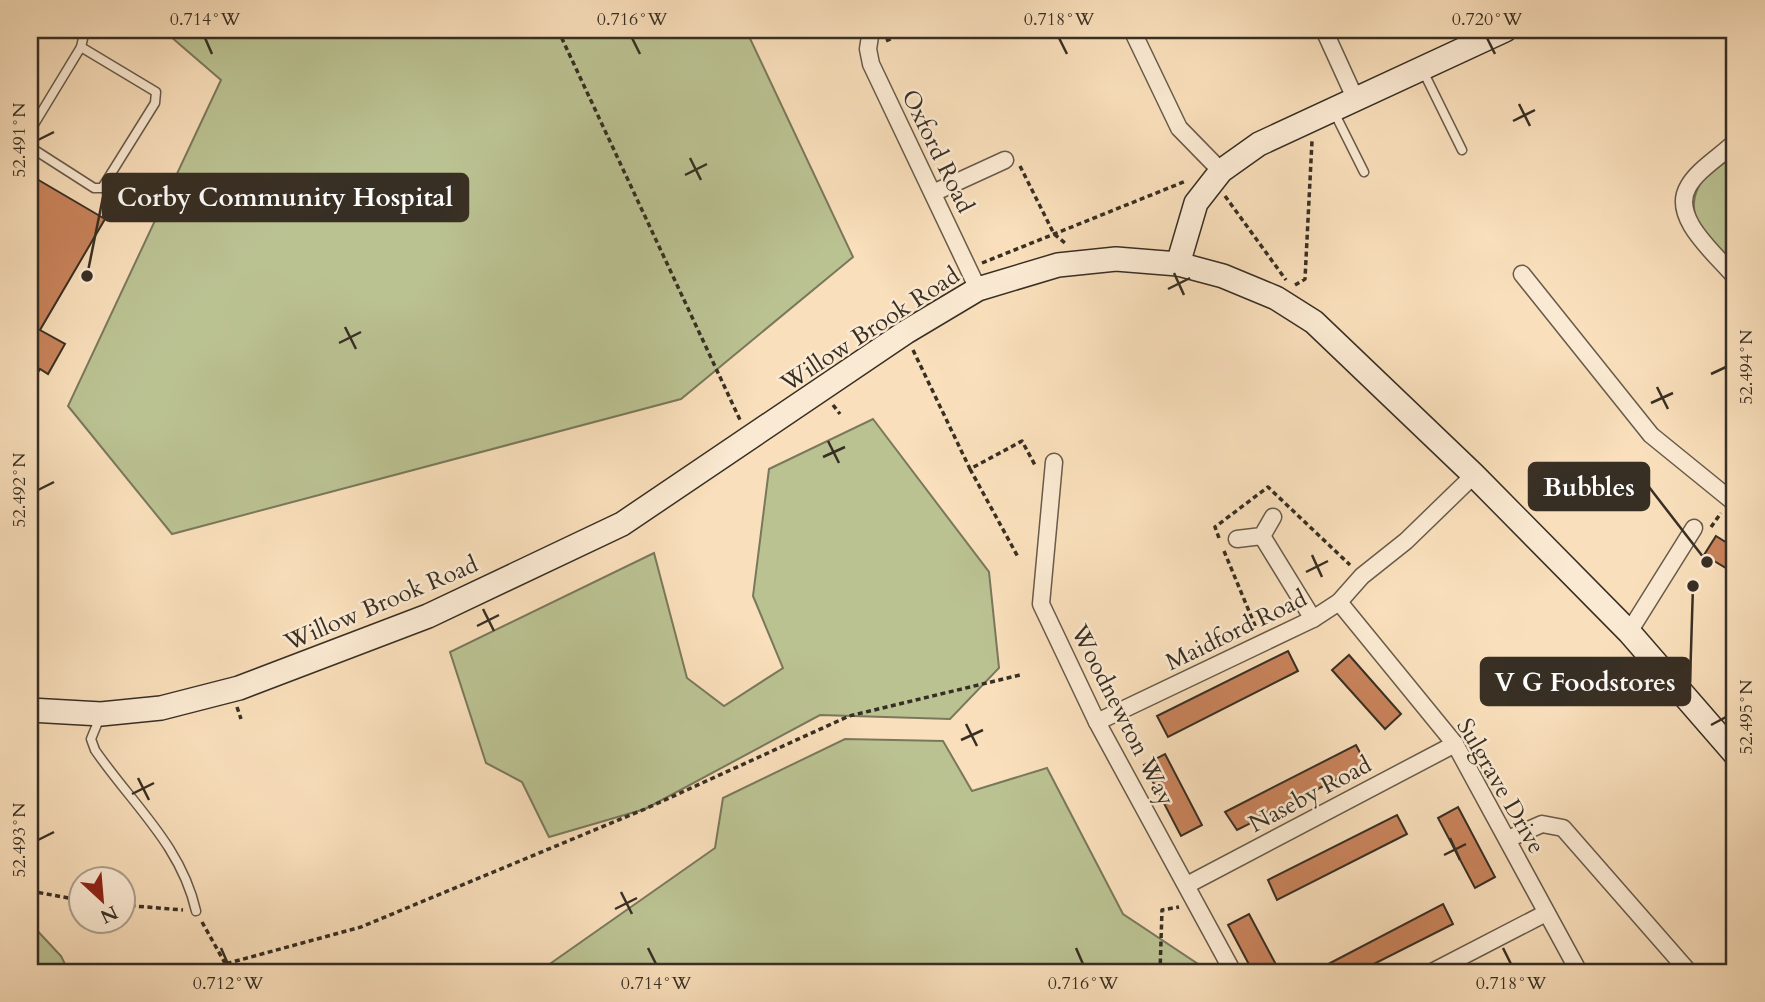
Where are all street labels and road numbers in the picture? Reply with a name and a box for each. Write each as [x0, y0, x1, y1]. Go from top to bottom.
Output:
street label: Oxford Road [893, 84, 982, 219]
street label: Willow Brook Road [774, 259, 966, 400]
street label: Willow Brook Road [278, 548, 483, 660]
street label: Maidford Road [1160, 582, 1313, 679]
street label: Woodnewton Way [1062, 618, 1183, 812]
street label: Sulgrave Drive [1448, 712, 1553, 860]
street label: Naseby Road [1243, 748, 1378, 841]

